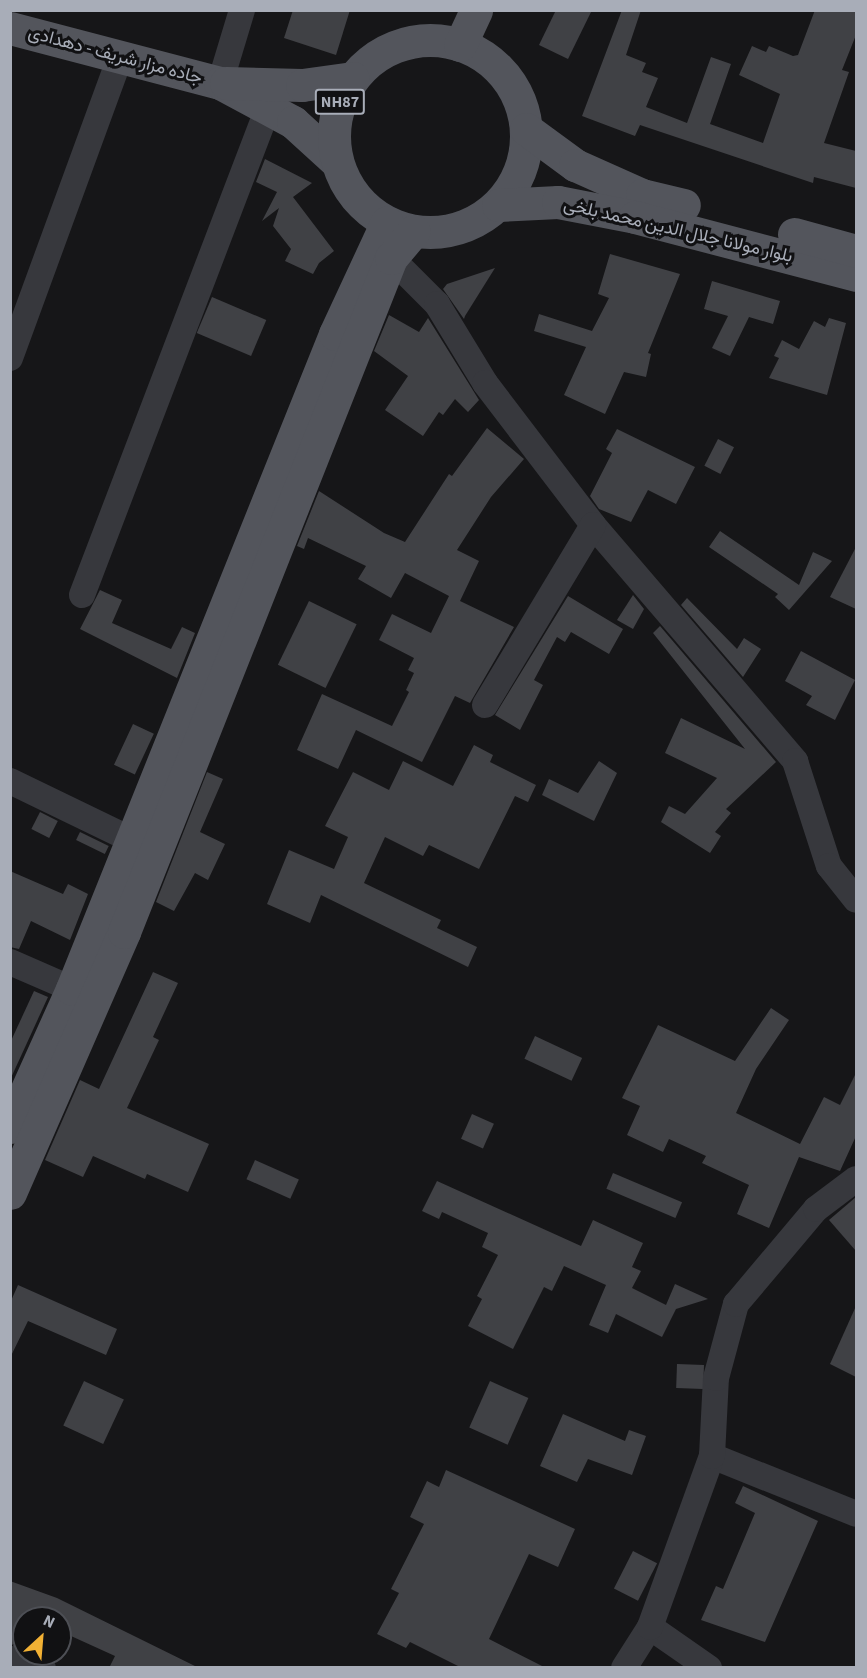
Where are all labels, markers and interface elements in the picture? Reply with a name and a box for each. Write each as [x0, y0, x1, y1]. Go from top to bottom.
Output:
street label: جاده مزار شریف - دهدادی [26, 22, 204, 90]
road number: NH87 [314, 89, 366, 115]
street label: بلوار مولانا جلال الدین محمد بلخی [561, 194, 795, 268]
north arrow [12, 1606, 72, 1666]
text: N [39, 1609, 59, 1634]

